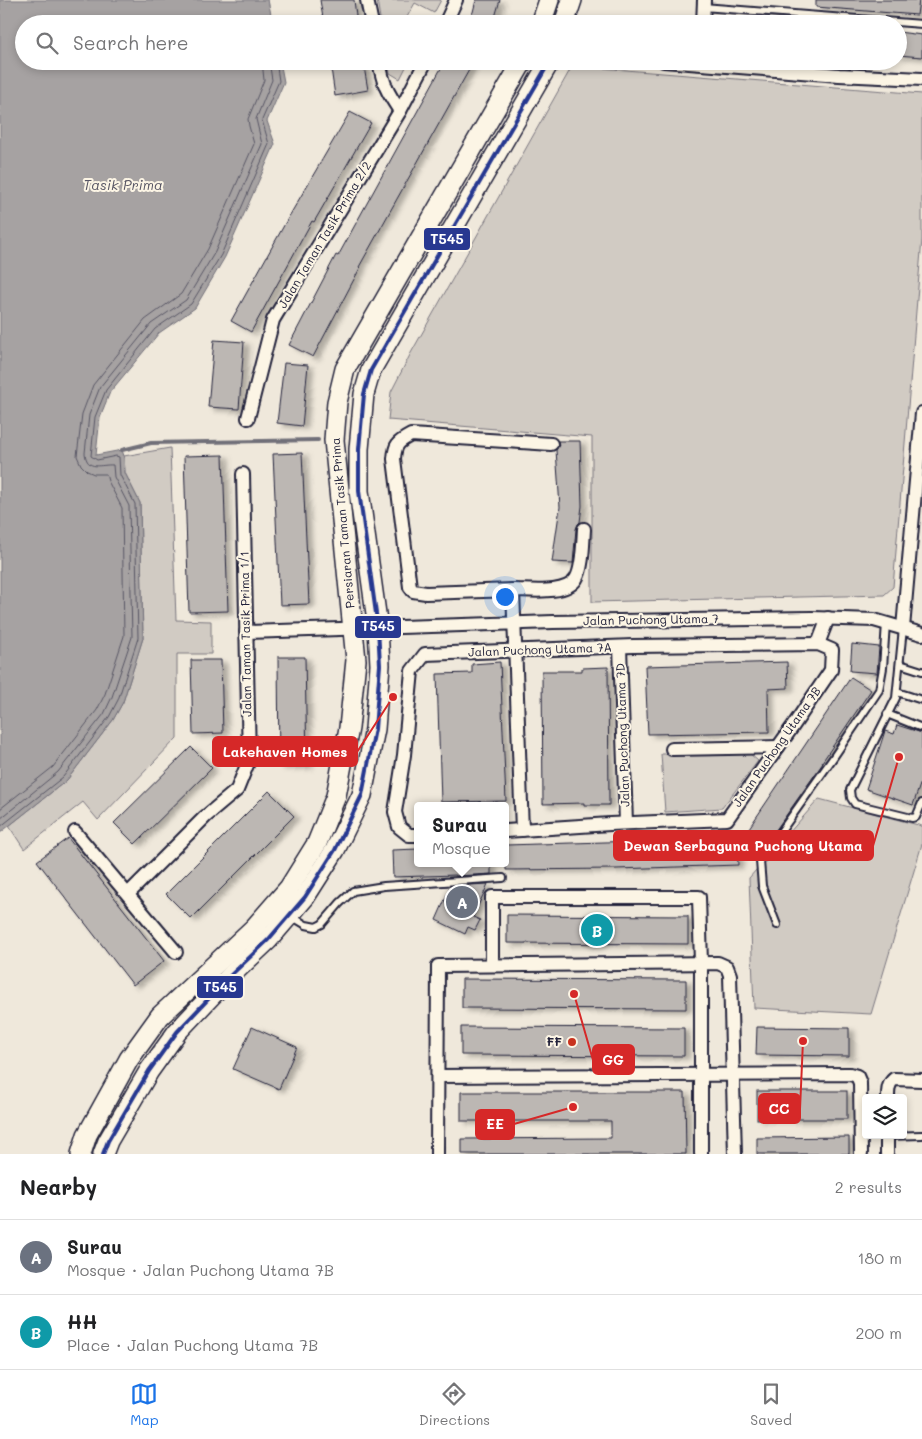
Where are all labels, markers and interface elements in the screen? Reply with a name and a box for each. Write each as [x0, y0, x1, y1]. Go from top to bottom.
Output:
search box [15, 15, 907, 70]
icon: search [33, 29, 61, 57]
text: Search here [73, 30, 189, 55]
street label: Jalan Taman Tasik Prima 2/2 [274, 158, 374, 311]
water label: Tasik Prima [83, 175, 163, 194]
line badge: T545 [423, 227, 471, 251]
text: T545 [430, 229, 464, 248]
street label: Persiaran Taman Tasik Prima [327, 437, 357, 609]
street label: Jalan Taman Tasik Prima 1/1 [236, 551, 254, 717]
your location [492, 584, 518, 610]
street label: Jalan Puchong Utama 7 [583, 610, 719, 628]
line badge: T545 [354, 615, 402, 639]
text: T545 [361, 616, 395, 635]
street label: Jalan Puchong Utama 7A [468, 638, 612, 660]
street label: Jalan Puchong Utama 7D [611, 663, 633, 807]
street label: Jalan Puchong Utama 7B [729, 683, 824, 810]
callout: Lakehaven Homes [213, 737, 357, 766]
text: Lakehaven Homes [223, 742, 347, 761]
popup [414, 802, 509, 867]
text: Surau [432, 812, 487, 837]
callout: Dewan Serbaguna Puchong Utama [614, 831, 873, 860]
text: Dewan Serbaguna Puchong Utama [623, 836, 863, 855]
text: Mosque [432, 837, 491, 858]
pin: A [446, 883, 478, 921]
pin: B [581, 911, 613, 949]
line badge: T545 [196, 975, 244, 999]
text: T545 [203, 977, 237, 996]
place label: FF [547, 1033, 562, 1049]
marker: FF [566, 1036, 578, 1048]
callout: GG [593, 1045, 634, 1074]
text: GG [602, 1050, 624, 1069]
callout: CC [759, 1094, 800, 1123]
map controls [862, 1094, 907, 1139]
button: layers [862, 1094, 907, 1139]
text: CC [769, 1099, 789, 1118]
callout: EE [476, 1110, 514, 1139]
text: EE [486, 1114, 504, 1133]
text: Nearby [20, 1173, 97, 1200]
text: 2 results [835, 1176, 902, 1197]
text: Surau [67, 1234, 122, 1259]
text: A [30, 1247, 42, 1268]
text: 180 m [857, 1247, 902, 1268]
text: Mosque · Jalan Puchong Utama 7B [67, 1259, 334, 1280]
text: HH [67, 1309, 98, 1334]
text: B [31, 1322, 41, 1343]
text: 200 m [855, 1322, 902, 1343]
text: Place · Jalan Puchong Utama 7B [67, 1334, 318, 1355]
tab: Map [130, 1380, 159, 1429]
tab: Directions [419, 1380, 490, 1429]
tab: Saved [750, 1380, 792, 1429]

